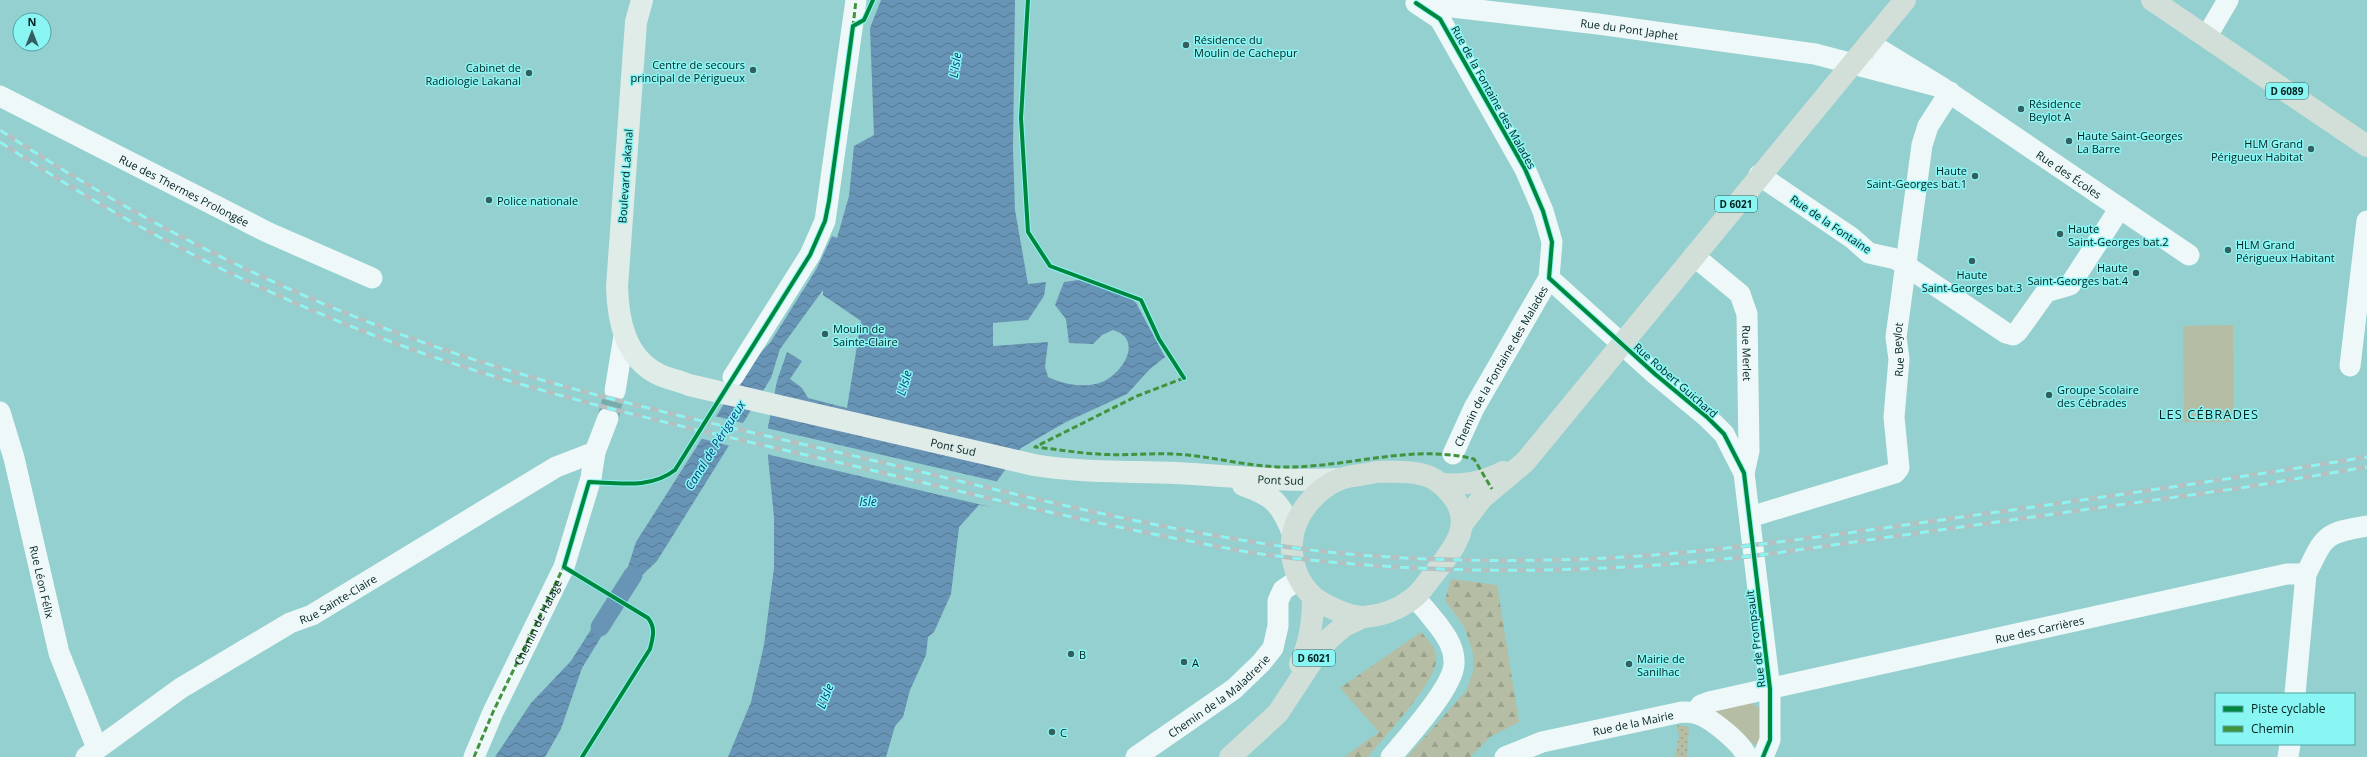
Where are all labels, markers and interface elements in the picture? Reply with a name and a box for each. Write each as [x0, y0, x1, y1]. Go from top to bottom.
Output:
north arrow [12, 12, 52, 52]
text: N [28, 14, 36, 29]
street label: Rue du Pont Japhet [1580, 15, 1679, 43]
street label: Rue de la Fontaine des Malades [1448, 23, 1540, 171]
place label: Résidence du Moulin de Cachepur [1194, 32, 1298, 60]
marker: Résidence du Moulin de Cachepur [1181, 40, 1191, 50]
water label: L'Isle [945, 51, 965, 79]
place label: Centre de secours principal de Périgueux [630, 57, 745, 85]
place label: Cabinet de Radiologie Lakanal [425, 60, 521, 88]
marker: Centre de secours principal de Périgueux [748, 65, 758, 75]
marker: Cabinet de Radiologie Lakanal [524, 68, 534, 78]
road number: D 6089 [2266, 83, 2308, 99]
place label: Résidence Beylot A [2029, 96, 2081, 124]
marker: Résidence Beylot A [2016, 104, 2026, 114]
street label: Boulevard Lakanal [614, 128, 636, 224]
place label: Haute Saint-Georges La Barre [2077, 128, 2183, 156]
marker: Haute Saint-Georges La Barre [2064, 136, 2074, 146]
place label: HLM Grand Périgueux Habitat [2211, 136, 2303, 164]
marker: HLM Grand Périgueux Habitat [2306, 144, 2316, 154]
street label: Rue des Écoles [2034, 146, 2105, 201]
street label: Rue des Thermes Prolongée [117, 151, 252, 229]
place label: Haute Saint-Georges bat.1 [1866, 163, 1967, 191]
marker: Haute Saint-Georges bat.1 [1970, 171, 1980, 181]
street label: Rue de la Fontaine [1787, 191, 1875, 257]
place label: Police nationale [497, 193, 578, 208]
marker: Police nationale [484, 195, 494, 205]
road number: D 6021 [1715, 196, 1757, 212]
place label: Haute Saint-Georges bat.2 [2068, 221, 2169, 249]
marker: Haute Saint-Georges bat.2 [2055, 229, 2065, 239]
place label: HLM Grand Périgueux Habitant [2236, 237, 2335, 265]
marker: HLM Grand Périgueux Habitant [2223, 245, 2233, 255]
marker: Haute Saint-Georges bat.3 [1967, 256, 1977, 266]
place label: Haute Saint-Georges bat.4 [2027, 260, 2129, 288]
place label: Haute Saint-Georges bat.3 [1922, 267, 2022, 295]
marker: Haute Saint-Georges bat.4 [2131, 268, 2141, 278]
street label: Chemin de la Fontaine des Malades [1450, 283, 1551, 449]
place label: Moulin de Sainte-Claire [833, 321, 898, 349]
street label: Rue Beylot [1888, 321, 1907, 377]
street label: Rue Merlet [1740, 325, 1755, 381]
marker: Moulin de Sainte-Claire [820, 329, 830, 339]
street label: Rue Robert Guichard [1631, 339, 1721, 421]
water label: L'Isle [892, 368, 916, 398]
place label: Groupe Scolaire des Cébrades [2057, 382, 2139, 410]
marker: Groupe Scolaire des Cébrades [2044, 390, 2054, 400]
water label: Canal de Périgueux [681, 396, 750, 493]
district label: LES CÉBRADES [2159, 405, 2259, 423]
street label: Pont Sud [929, 434, 978, 459]
street label: Pont Sud [1257, 471, 1304, 487]
water label: Isle [859, 493, 877, 510]
street label: Rue Léon Félix [27, 544, 58, 620]
street label: Rue Sainte-Claire [297, 570, 379, 627]
street label: Chemin de Halage [510, 577, 564, 667]
street label: Rue de Prompsault [1742, 589, 1768, 688]
street label: Rue des Carrières [1994, 612, 2085, 646]
place label: B [1079, 647, 1086, 662]
marker: B [1066, 649, 1076, 659]
road number: D 6021 [1293, 650, 1335, 666]
street label: Chemin de la Maladrerie [1165, 651, 1273, 740]
place label: Mairie de Sanilhac [1637, 651, 1685, 679]
place label: A [1192, 655, 1199, 670]
marker: A [1179, 657, 1189, 667]
marker: Mairie de Sanilhac [1624, 659, 1634, 669]
water label: L'Isle [812, 681, 838, 711]
legend [2215, 693, 2355, 745]
text: Piste cyclable [2251, 700, 2326, 717]
street label: Rue de la Mairie [1591, 707, 1675, 738]
text: Chemin [2251, 720, 2294, 737]
place label: C [1060, 725, 1067, 740]
marker: C [1047, 727, 1057, 737]

